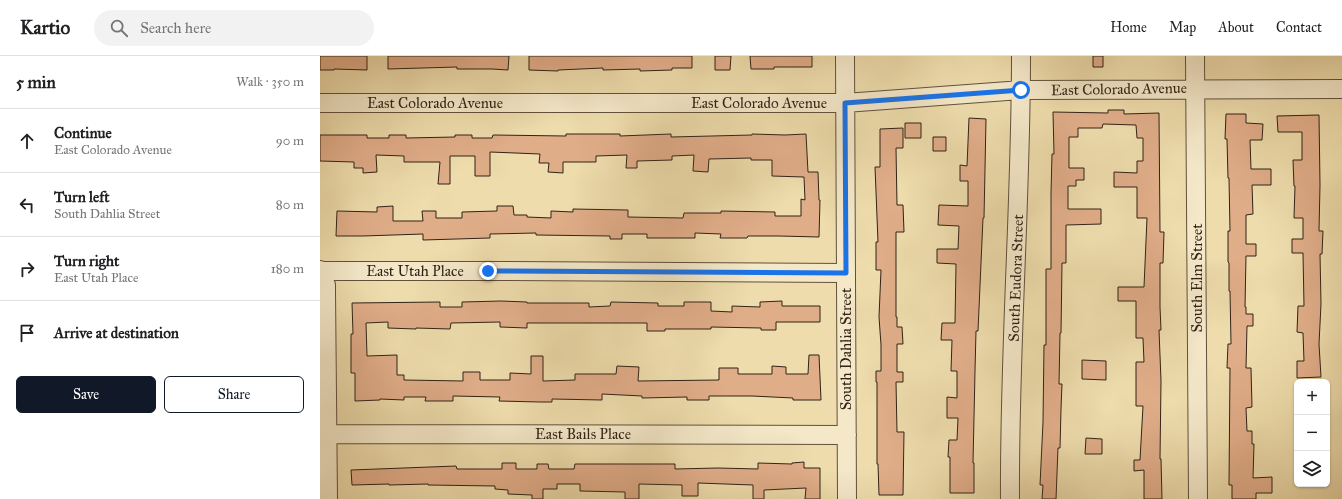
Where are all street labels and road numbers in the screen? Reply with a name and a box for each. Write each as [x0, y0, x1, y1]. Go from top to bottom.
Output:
street label: East Colorado Avenue [1051, 79, 1187, 99]
street label: East Colorado Avenue [367, 94, 503, 112]
street label: East Colorado Avenue [691, 94, 827, 112]
street label: South Eudora Street [1005, 213, 1027, 342]
street label: South Elm Street [1188, 223, 1206, 333]
street label: East Utah Place [366, 262, 464, 280]
street label: South Dahlia Street [837, 287, 855, 410]
street label: East Bails Place [535, 425, 631, 443]

